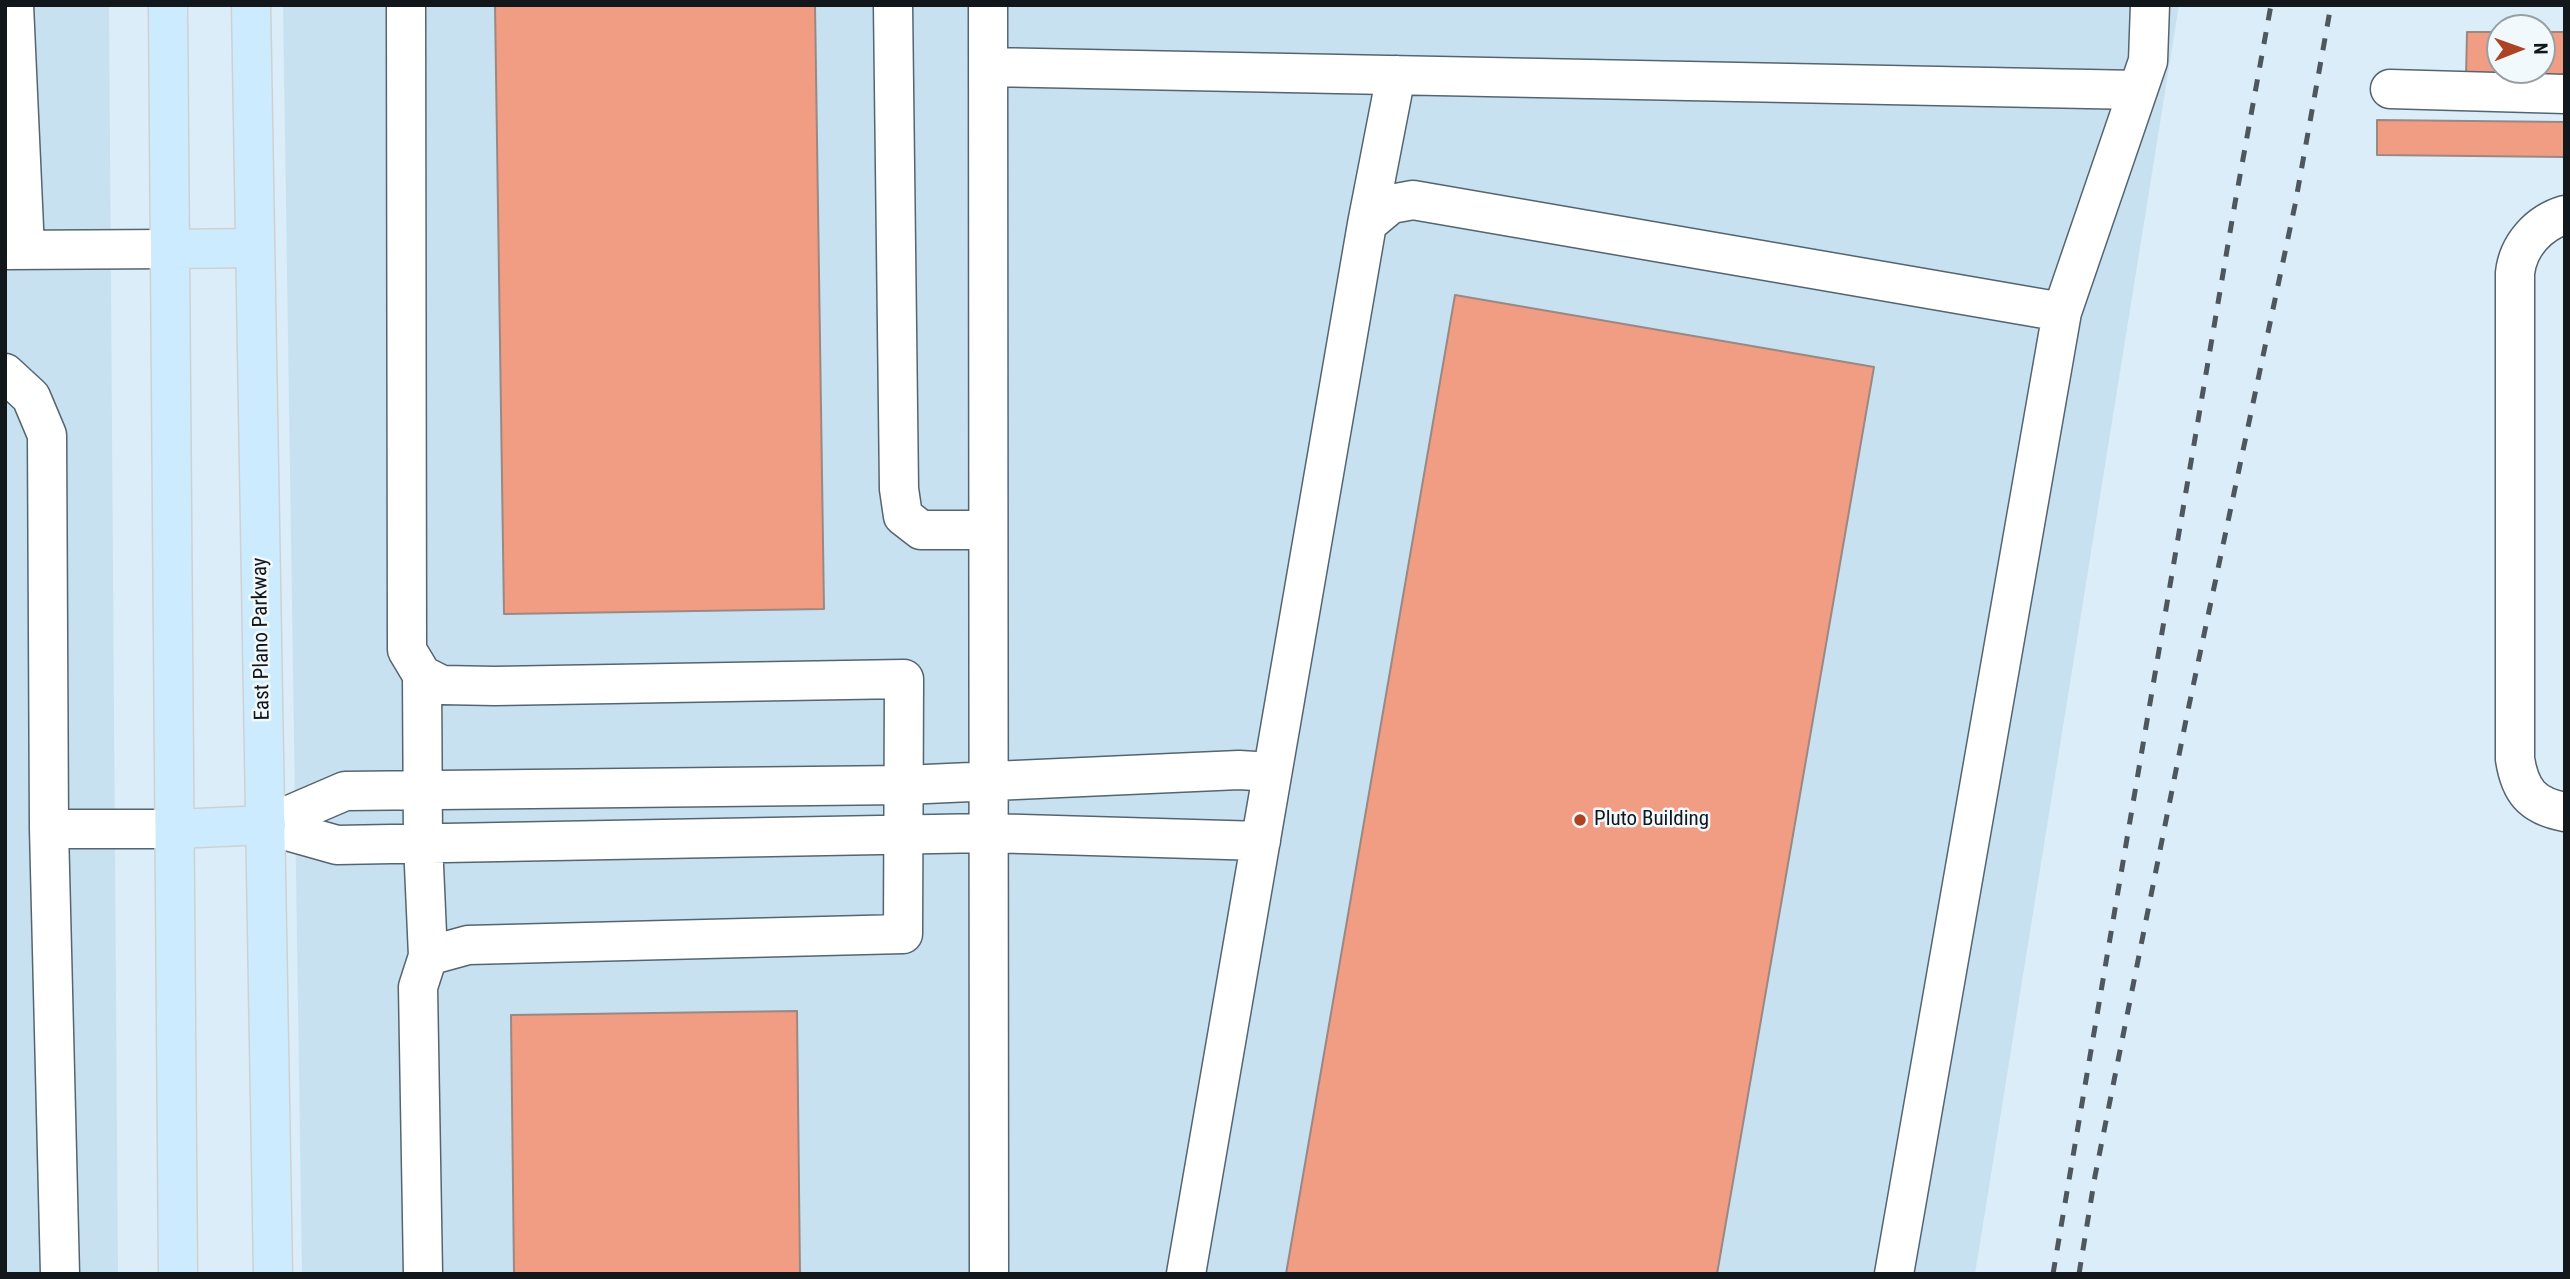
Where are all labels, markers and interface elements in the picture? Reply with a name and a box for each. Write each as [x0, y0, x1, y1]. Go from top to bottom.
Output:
north arrow [2486, 14, 2556, 84]
text: N [2529, 43, 2552, 55]
street label: East Plano Parkway [248, 557, 276, 721]
place label: Pluto Building [1594, 807, 1709, 833]
marker: Pluto Building [1572, 812, 1588, 828]

